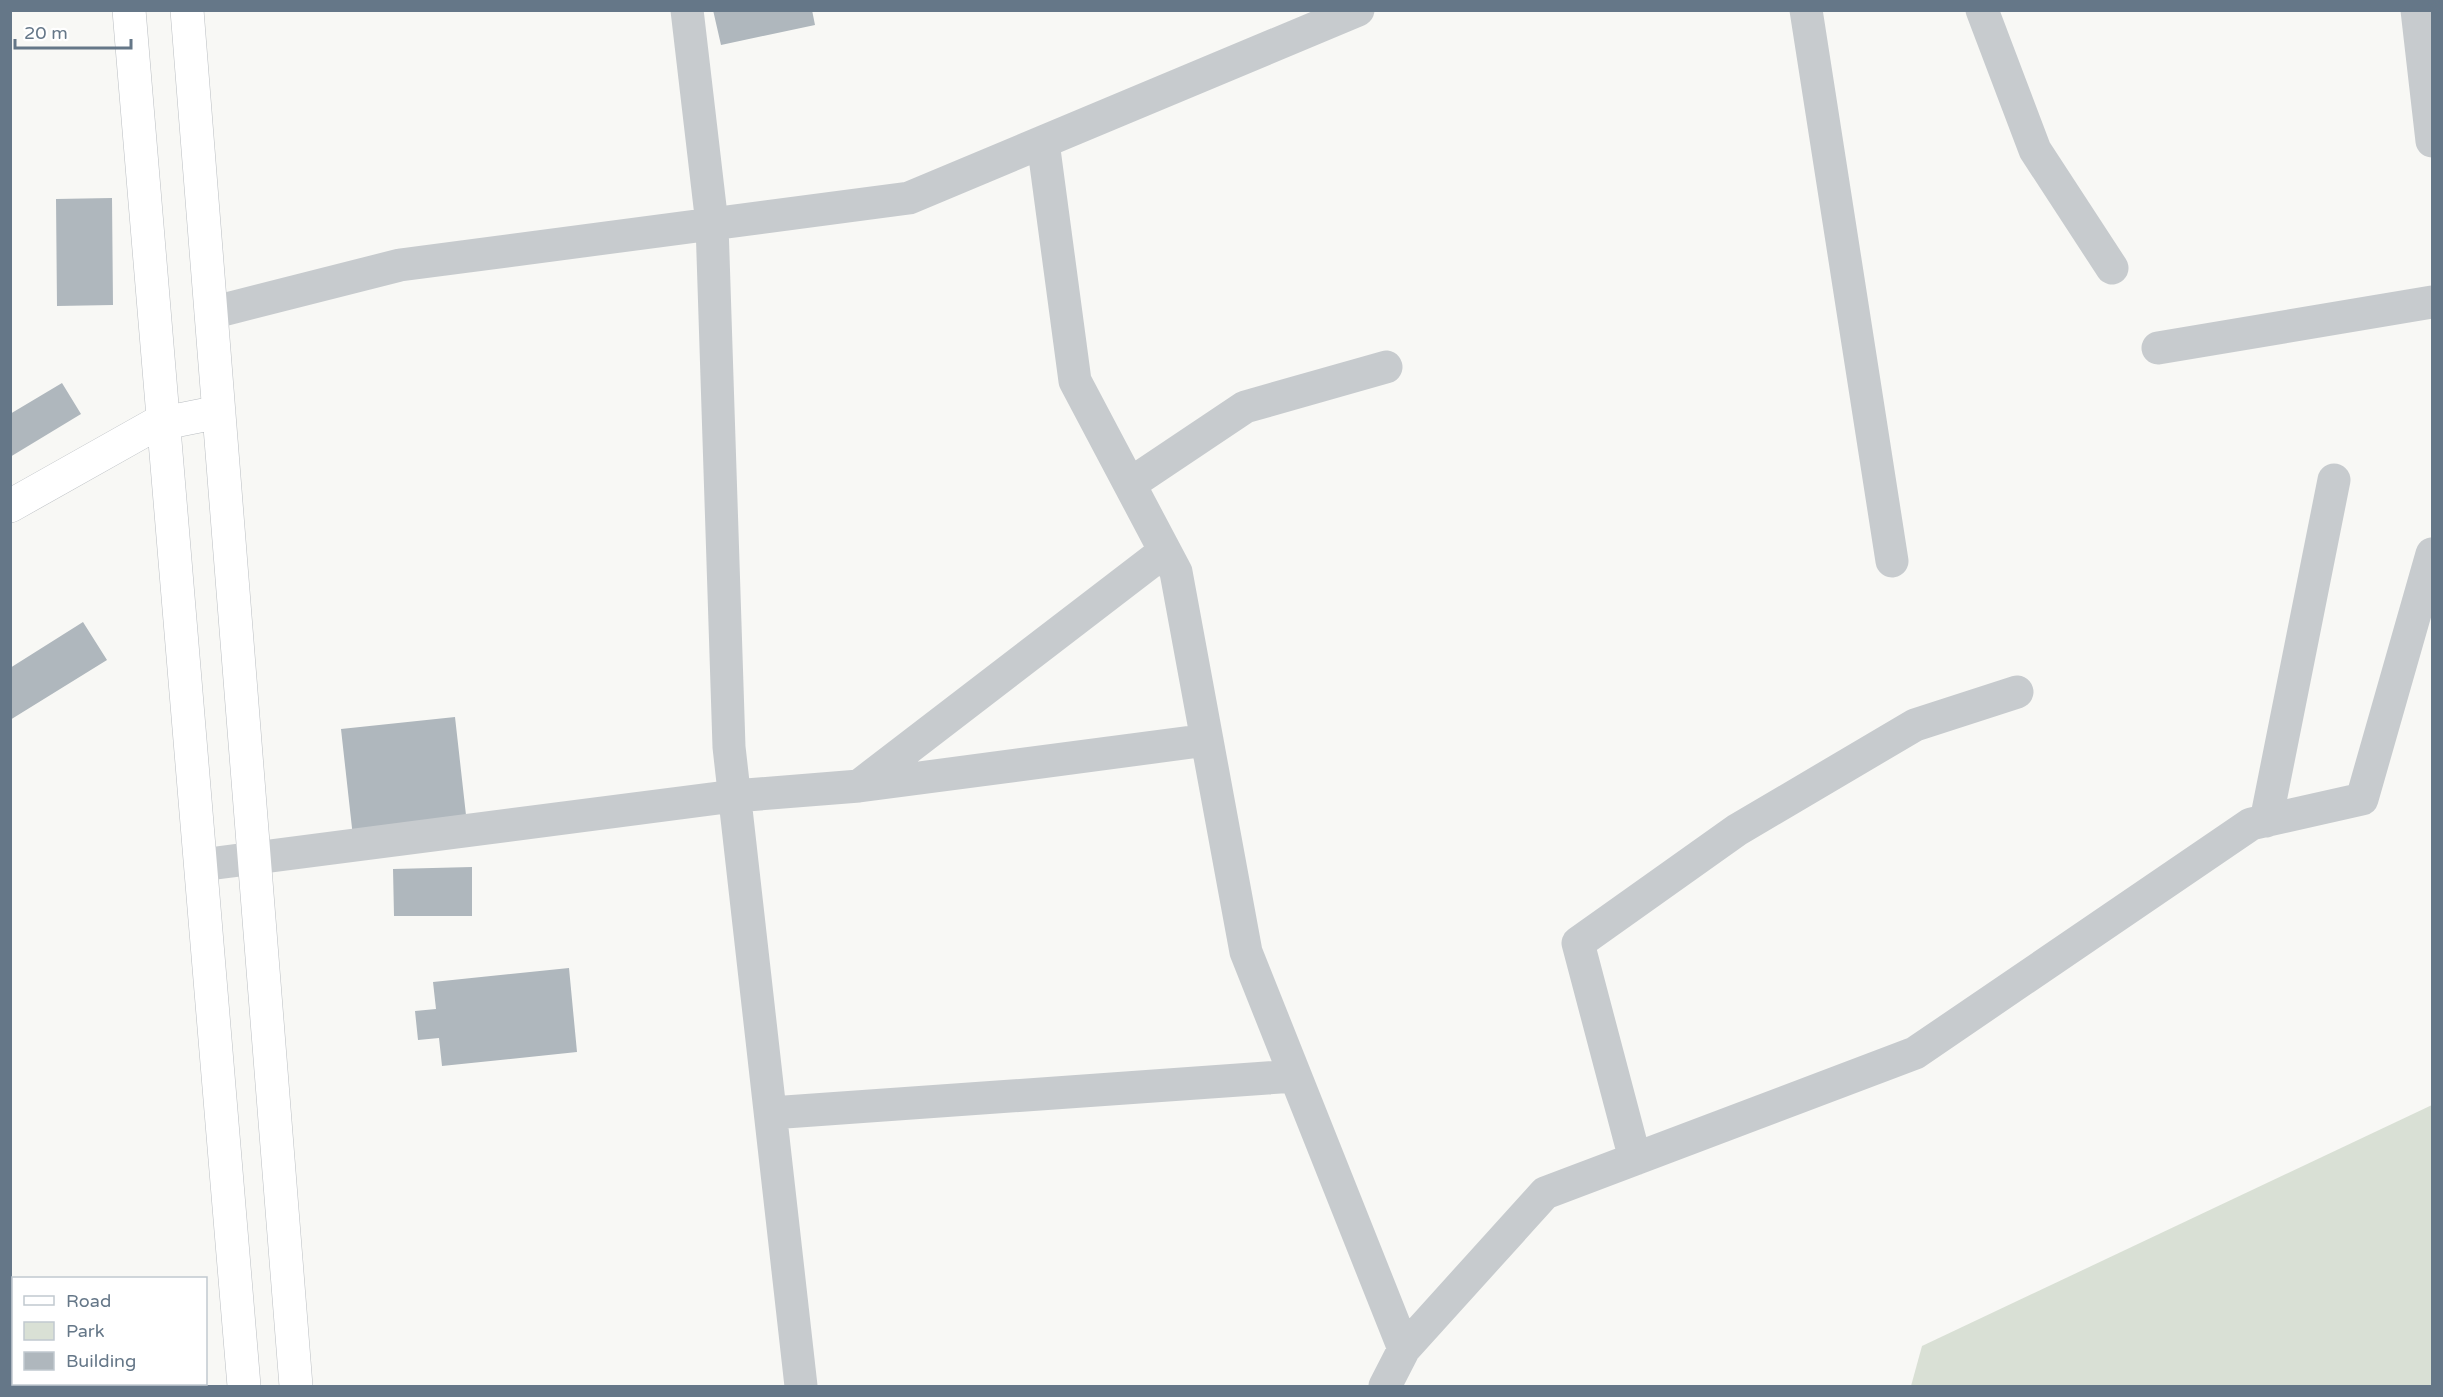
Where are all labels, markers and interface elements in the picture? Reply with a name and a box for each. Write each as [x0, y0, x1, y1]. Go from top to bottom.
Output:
scale bar [15, 12, 130, 50]
text: 20 m [24, 22, 68, 44]
legend [12, 1277, 207, 1385]
text: Road [66, 1290, 111, 1312]
text: Park [66, 1320, 105, 1342]
text: Building [66, 1350, 136, 1372]

